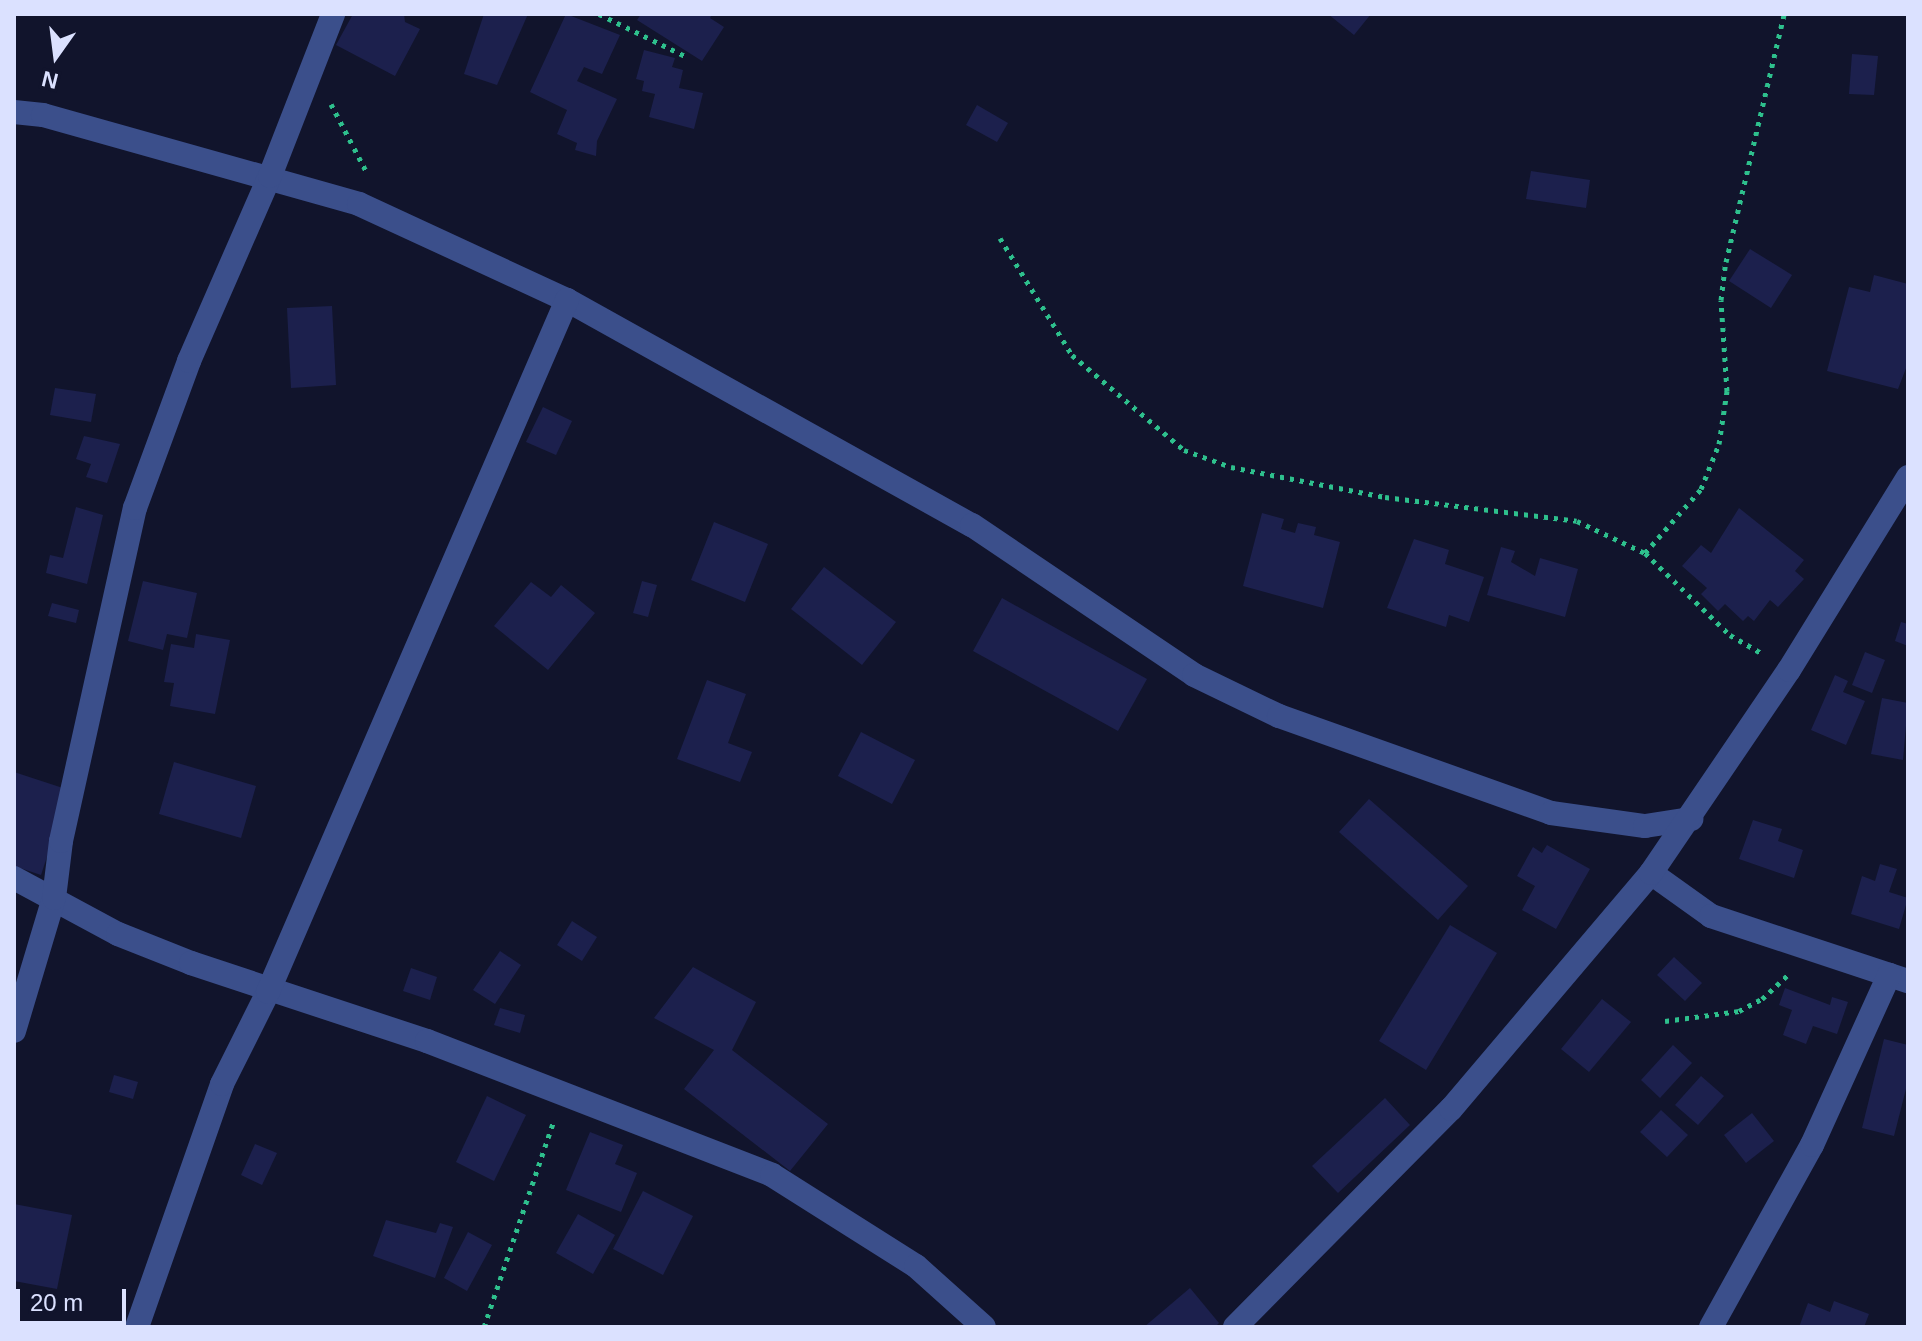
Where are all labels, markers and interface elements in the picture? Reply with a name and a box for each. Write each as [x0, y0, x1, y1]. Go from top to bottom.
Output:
north arrow [16, 16, 96, 96]
text: N [39, 66, 61, 94]
scale bar [20, 1273, 130, 1323]
text: 20 m [30, 1289, 83, 1316]

